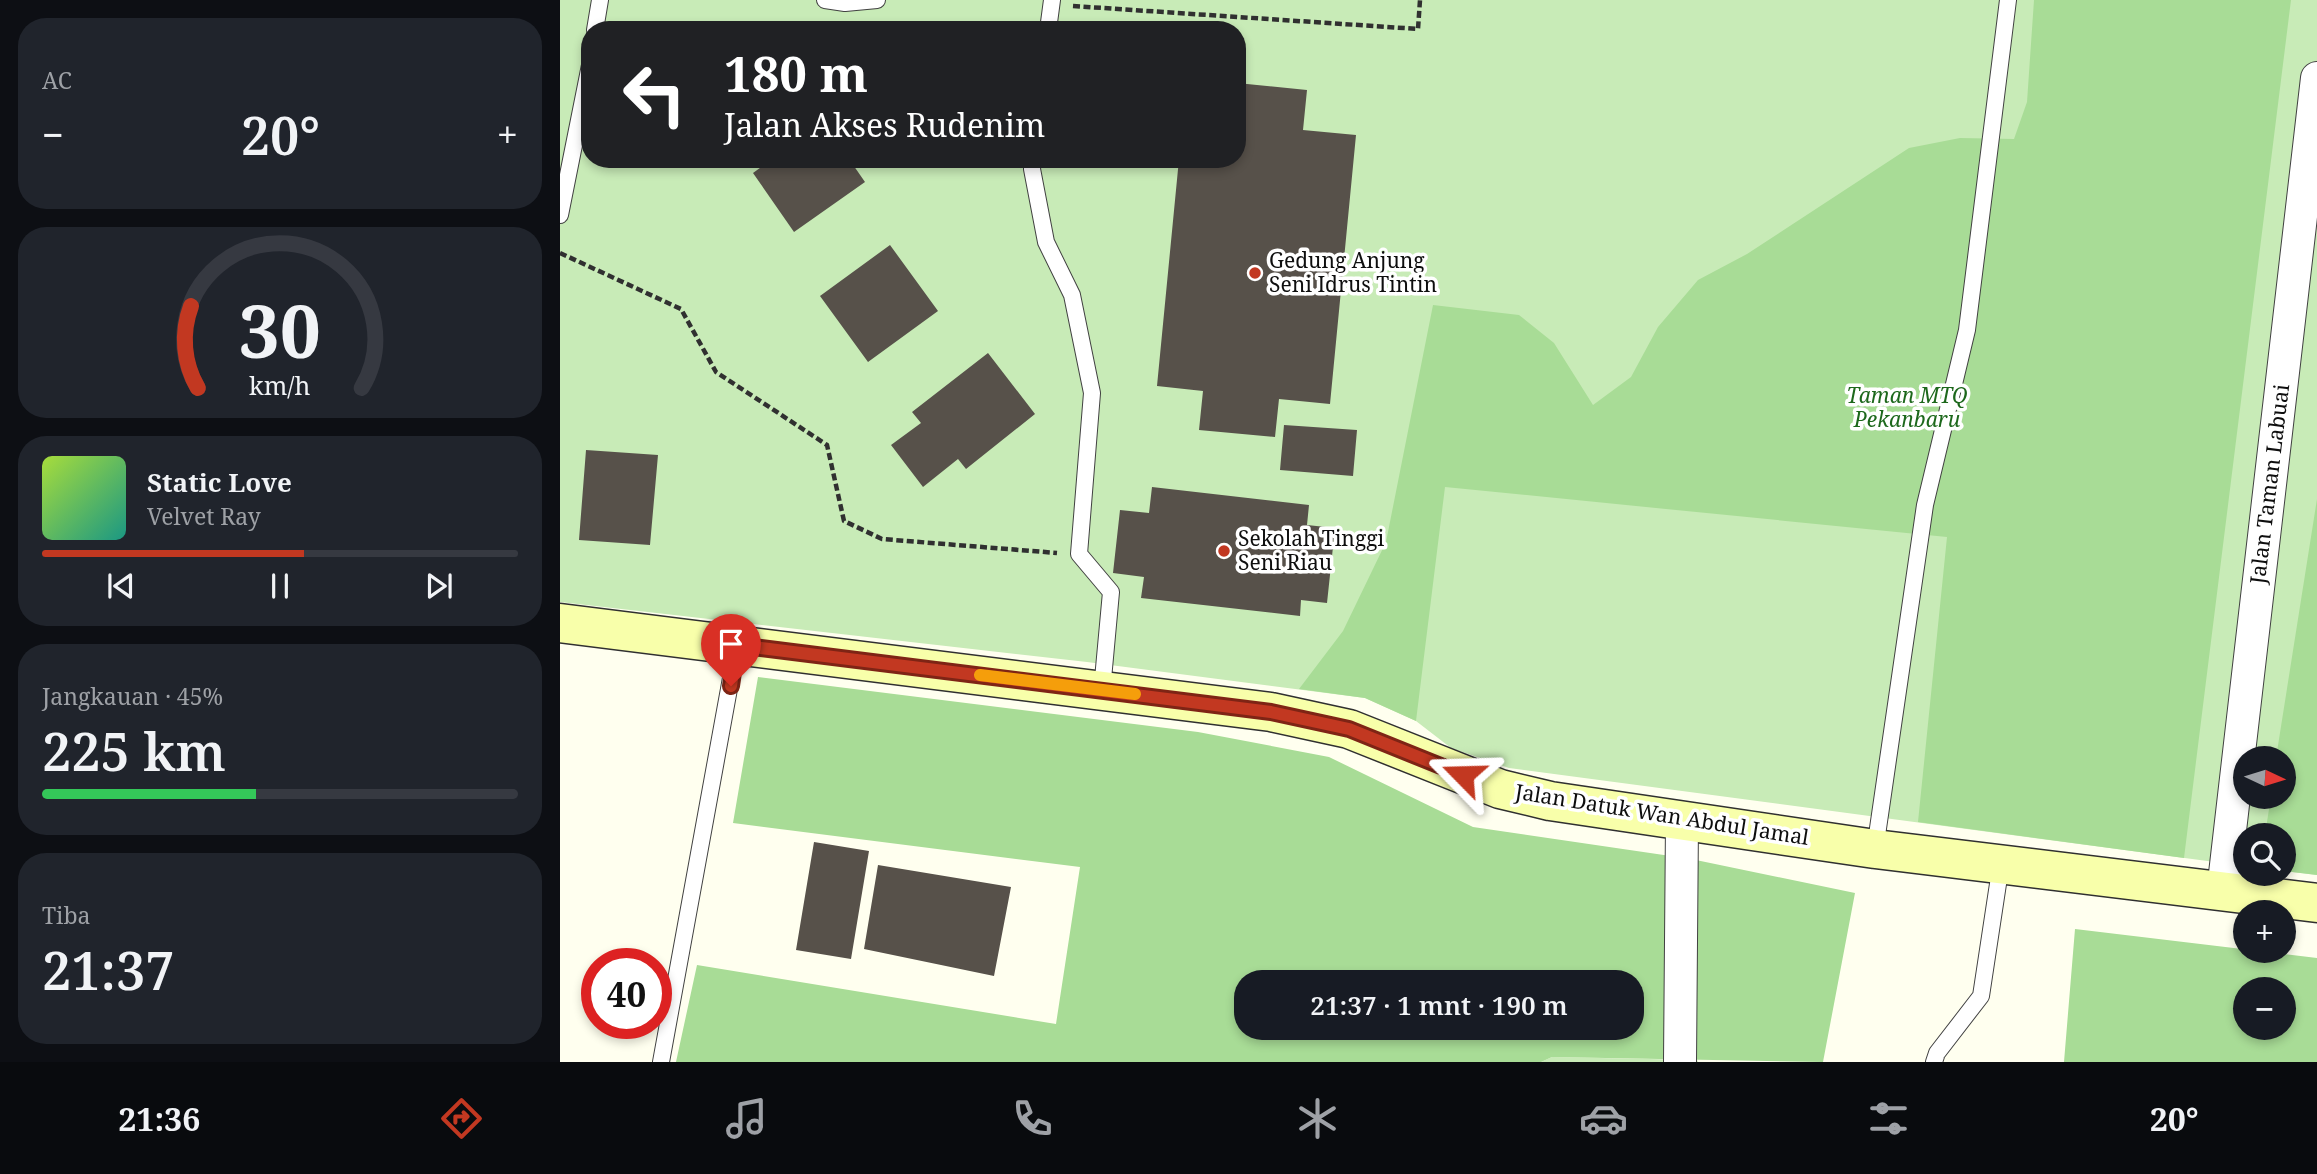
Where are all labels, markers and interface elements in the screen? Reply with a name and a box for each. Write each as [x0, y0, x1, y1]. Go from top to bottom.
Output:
text: 180 m [724, 40, 868, 106]
icon: left [609, 49, 700, 140]
text: AC [42, 64, 72, 96]
text: 20° [241, 99, 320, 170]
text: Jalan Akses Rudenim [724, 103, 1045, 146]
text: − [42, 108, 64, 160]
text: + [497, 108, 518, 160]
place label: Gedung Anjung Seni Idrus Tintin [1269, 246, 1437, 298]
marker: Gedung Anjung Seni Idrus Tintin [1247, 265, 1263, 281]
text: 30 [239, 281, 321, 380]
text: km/h [249, 368, 311, 402]
park label: Taman MTQ Pekanbaru [1846, 381, 1968, 433]
street label: Jalan Taman Labuai [2243, 382, 2295, 586]
text: Static Love [147, 464, 292, 500]
text: Velvet Ray [147, 500, 261, 532]
place label: Sekolah Tinggi Seni Riau [1238, 524, 1385, 576]
marker: Sekolah Tinggi Seni Riau [1216, 543, 1232, 559]
icon: previous [102, 567, 140, 605]
icon: pause [261, 567, 299, 605]
icon: next [420, 567, 458, 605]
pin [701, 614, 761, 686]
icon: arrive [712, 625, 750, 663]
text: Jangkauan · 45% [42, 680, 223, 712]
text: 225 km [42, 715, 226, 786]
position arrow [1426, 738, 1500, 812]
north arrow [2233, 746, 2296, 808]
map controls [2233, 746, 2296, 1040]
street label: Jalan Datuk Wan Abdul Jamal [1512, 777, 1811, 851]
button: search [2233, 823, 2296, 886]
text: Tiba [42, 899, 91, 931]
button: + [2233, 900, 2296, 963]
text: 21:37 [42, 934, 175, 1005]
speed limit sign: 40 [581, 948, 672, 1039]
button: − [2233, 977, 2296, 1040]
text: 21:37 · 1 mnt · 190 m [1310, 987, 1568, 1023]
icon: directions [437, 1094, 486, 1143]
icon: music [722, 1094, 771, 1143]
icon: phone [1008, 1094, 1057, 1143]
icon: climate [1293, 1094, 1342, 1143]
icon: car [1579, 1094, 1628, 1143]
icon: filters [1864, 1094, 1913, 1143]
text: 21:36 [118, 1097, 200, 1140]
text: 20° [2150, 1097, 2199, 1140]

